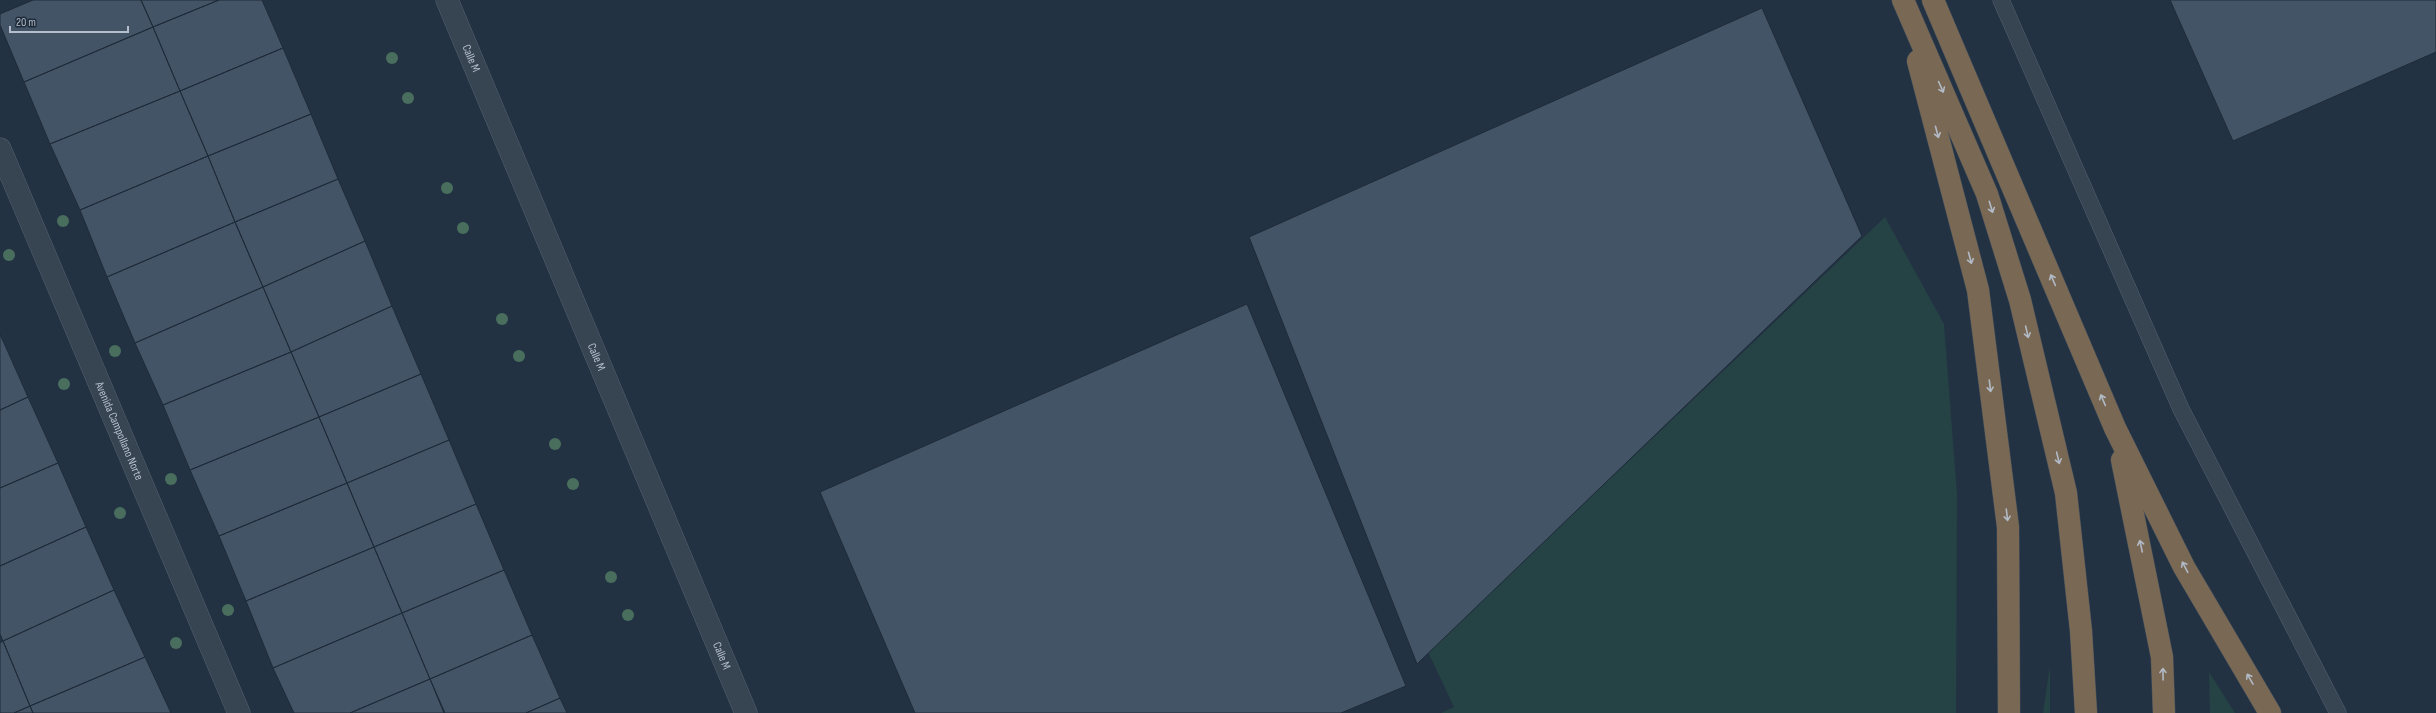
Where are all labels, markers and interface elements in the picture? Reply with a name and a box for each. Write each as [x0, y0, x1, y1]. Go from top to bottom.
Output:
scale bar [10, 8, 128, 34]
text: 20 m [16, 15, 36, 30]
street label: Calle M [459, 42, 484, 74]
one-way arrow [1938, 81, 1945, 93]
one-way arrow [1933, 126, 1941, 139]
one-way arrow [1988, 200, 1995, 213]
one-way arrow [1967, 251, 1974, 264]
one-way arrow [2049, 274, 2056, 286]
one-way arrow [2024, 325, 2032, 338]
street label: Calle M [584, 341, 609, 373]
street label: Avenida Campollano Norte [92, 378, 147, 482]
one-way arrow [1986, 379, 1994, 392]
one-way arrow [2099, 394, 2107, 406]
one-way arrow [2054, 451, 2062, 464]
one-way arrow [2003, 508, 2010, 521]
one-way arrow [2137, 540, 2145, 553]
one-way arrow [2180, 561, 2188, 573]
street label: Calle M [710, 640, 734, 672]
one-way arrow [2159, 668, 2167, 681]
one-way arrow [2245, 673, 2253, 685]

